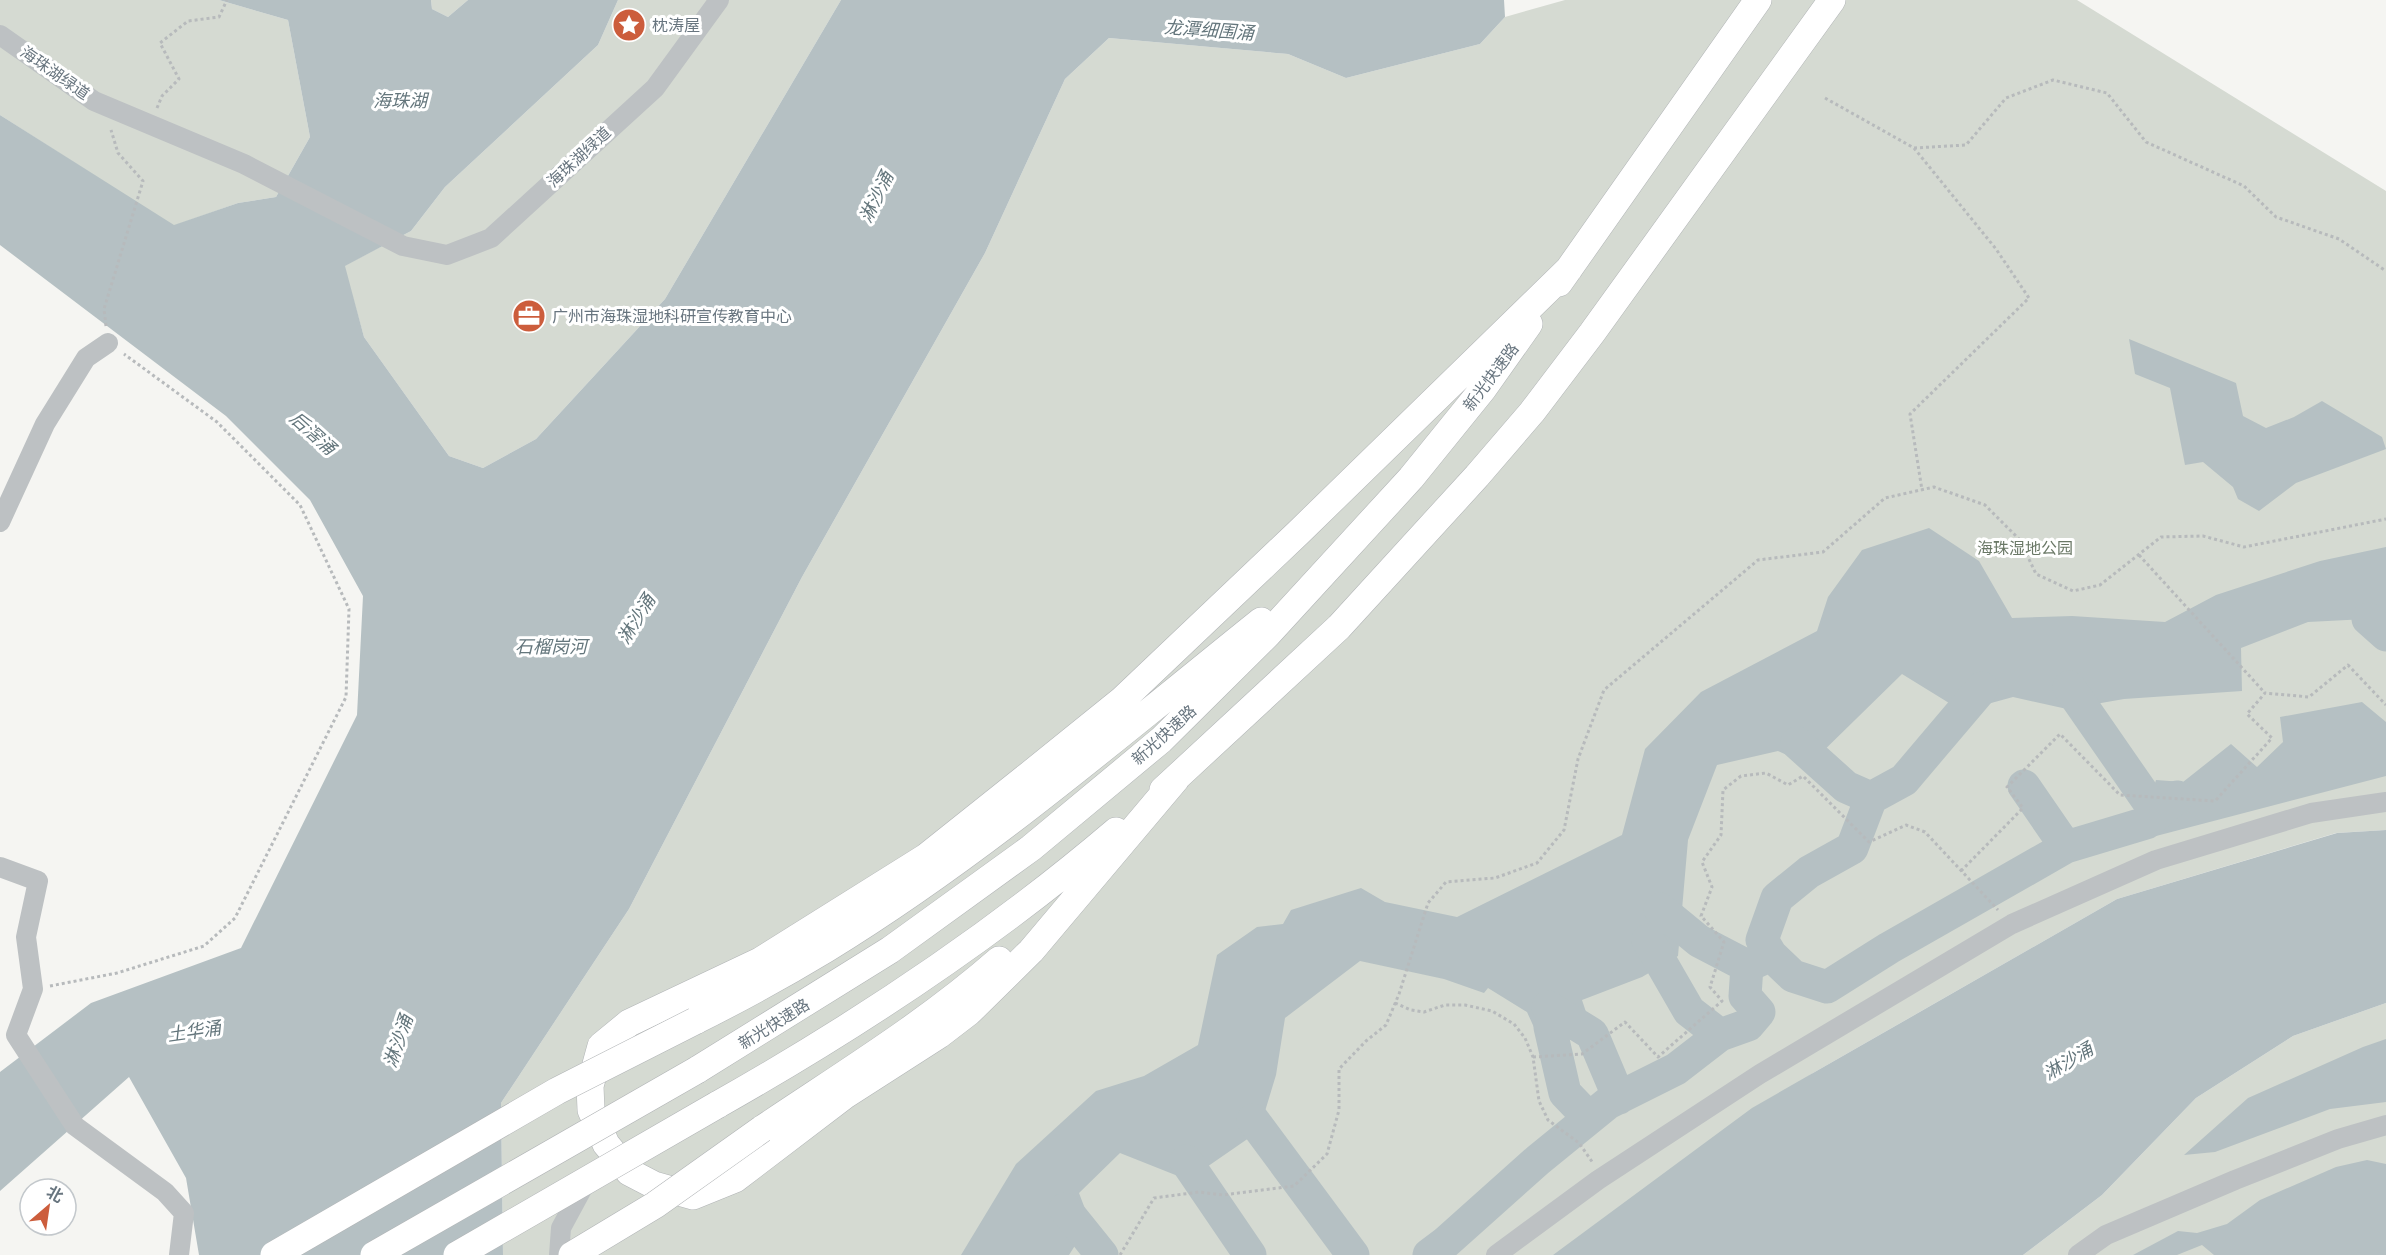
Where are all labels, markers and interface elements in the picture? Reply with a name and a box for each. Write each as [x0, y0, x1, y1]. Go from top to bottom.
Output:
place icon: 枕涛屋 [611, 7, 647, 43]
place label: 枕涛屋 [652, 16, 700, 35]
water label: 龙潭细围涌 [1163, 16, 1257, 44]
street label: 海珠湖绿道 [17, 42, 93, 104]
water label: 海珠湖 [373, 90, 430, 111]
street label: 海珠湖绿道 [543, 123, 615, 191]
water label: 淋沙涌 [855, 166, 898, 226]
office icon: 广州市海珠湿地科研宣传教育中心 [511, 298, 547, 334]
place label: 广州市海珠湿地科研宣传教育中心 [552, 307, 792, 326]
street label: 新光快速路 [1459, 339, 1523, 415]
water label: 后滘涌 [286, 407, 342, 460]
park label: 海珠湿地公园 [1977, 539, 2073, 558]
water label: 淋沙涌 [613, 589, 660, 647]
water label: 石榴岗河 [515, 636, 590, 657]
street label: 新光快速路 [1128, 701, 1200, 769]
street label: 新光快速路 [735, 995, 813, 1053]
water label: 淋沙涌 [379, 1010, 417, 1070]
water label: 土华涌 [166, 1017, 224, 1045]
water label: 淋沙涌 [2039, 1037, 2098, 1084]
north arrow [18, 1177, 78, 1237]
text: 北 [43, 1182, 67, 1207]

